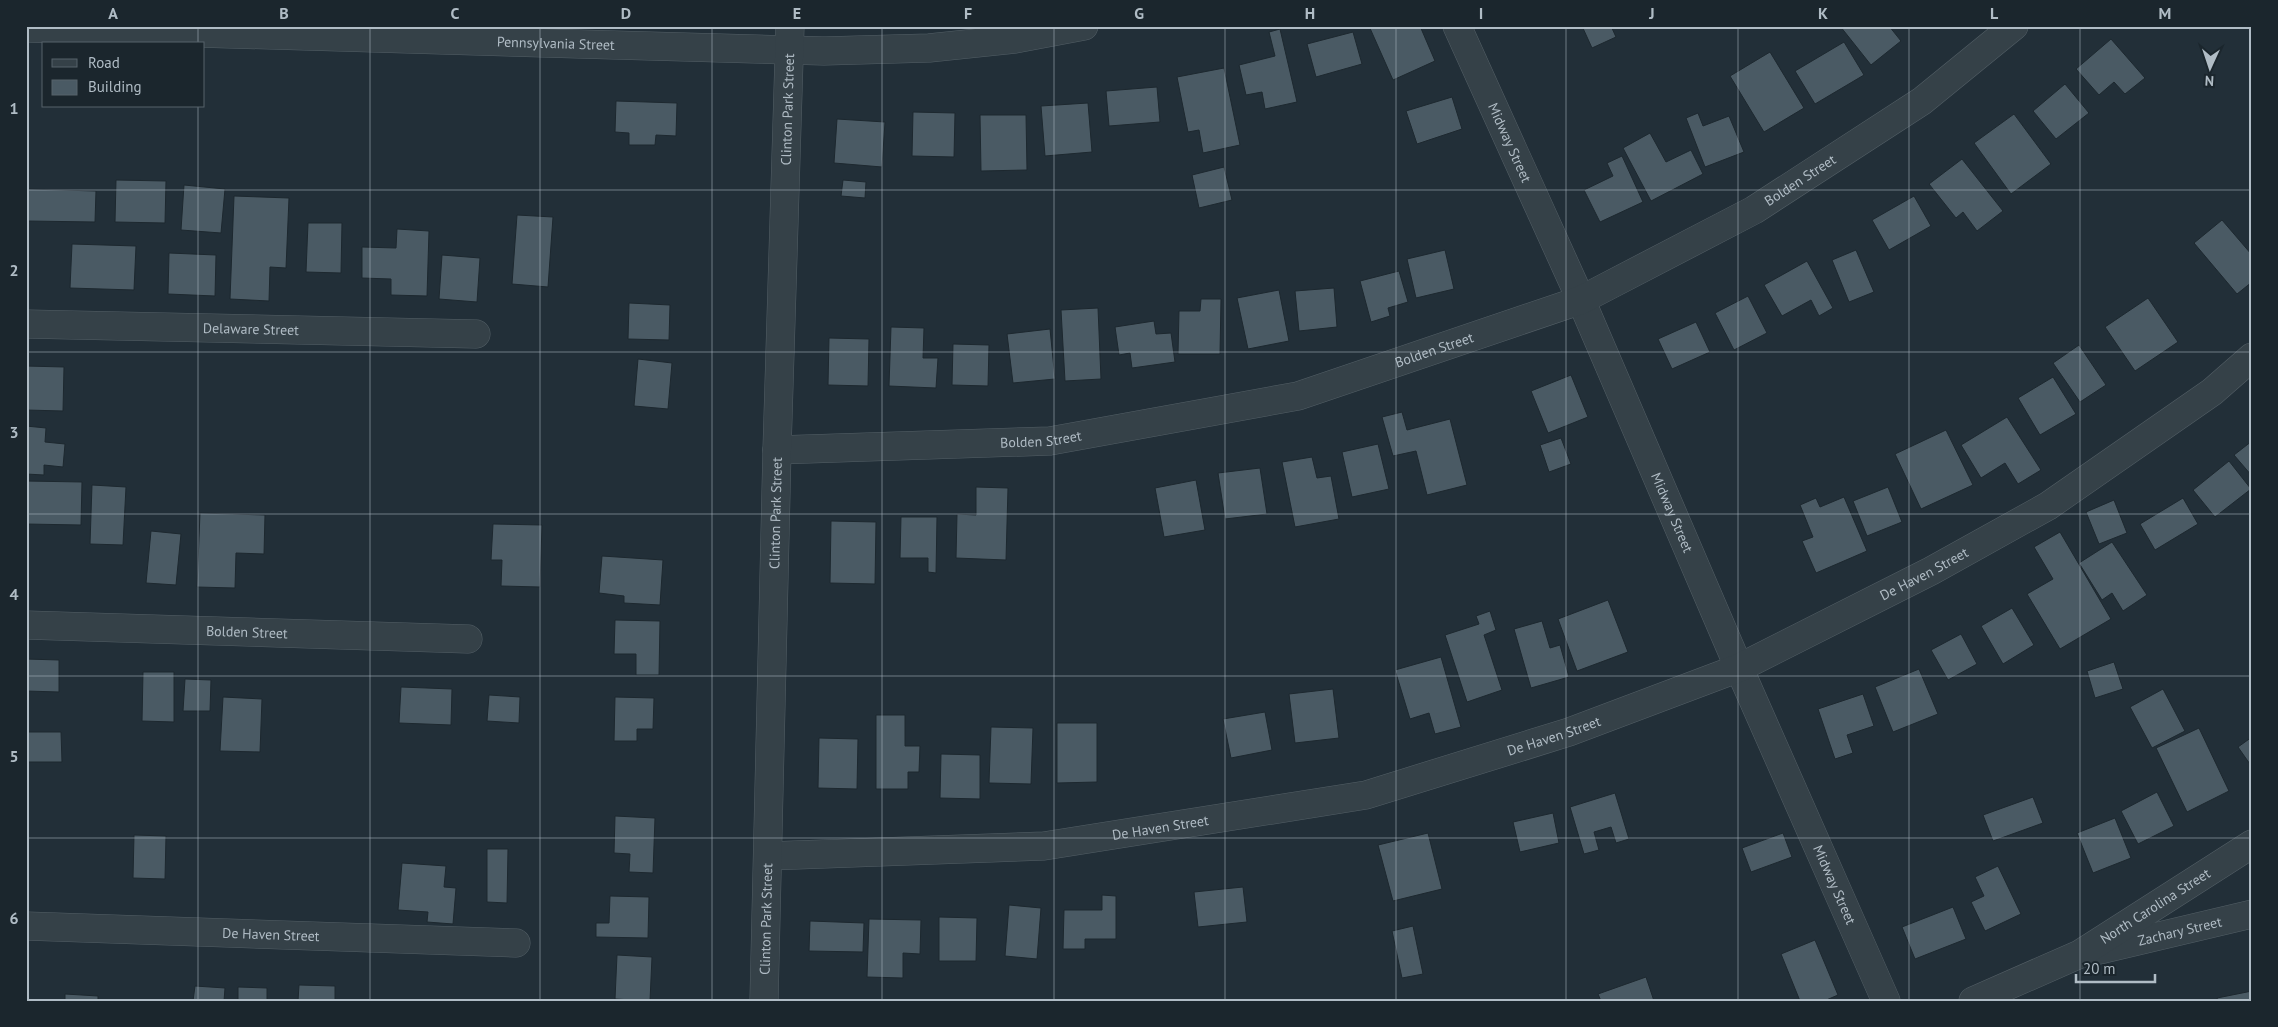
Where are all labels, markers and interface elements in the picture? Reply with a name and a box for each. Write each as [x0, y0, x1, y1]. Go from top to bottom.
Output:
text: A [108, 3, 118, 23]
text: B [279, 3, 289, 23]
text: C [451, 3, 460, 23]
text: D [621, 3, 631, 23]
text: E [793, 3, 801, 23]
text: F [964, 3, 972, 23]
text: G [1134, 3, 1144, 23]
text: H [1305, 3, 1315, 23]
text: I [1479, 3, 1483, 23]
text: J [1648, 3, 1655, 23]
text: K [1818, 3, 1828, 23]
text: L [1990, 3, 1999, 23]
text: M [2159, 3, 2171, 23]
street label: Pennsylvania Street [497, 33, 615, 54]
legend [42, 42, 205, 108]
north arrow [2186, 42, 2236, 92]
text: Road [88, 53, 120, 72]
street label: Clinton Park Street [777, 53, 798, 166]
text: N [2204, 72, 2214, 90]
text: Building [88, 77, 142, 96]
text: 1 [9, 98, 19, 118]
street label: Midway Street [1484, 100, 1536, 185]
street label: Bolden Street [1761, 150, 1839, 210]
text: 2 [9, 260, 19, 280]
street label: Delaware Street [203, 319, 299, 339]
street label: Bolden Street [1393, 328, 1476, 371]
text: 3 [9, 422, 19, 442]
street label: Bolden Street [1000, 426, 1083, 452]
street label: Clinton Park Street [765, 457, 786, 569]
street label: Midway Street [1647, 470, 1697, 555]
street label: De Haven Street [1877, 543, 1972, 604]
text: 4 [9, 584, 19, 604]
street label: Bolden Street [206, 622, 288, 642]
street label: De Haven Street [1505, 712, 1603, 760]
text: 5 [9, 746, 19, 766]
street label: De Haven Street [1111, 811, 1210, 844]
street label: Midway Street [1809, 842, 1860, 927]
street label: Clinton Park Street [756, 863, 776, 975]
street label: North Carolina Street [2097, 864, 2214, 948]
text: 6 [9, 908, 19, 928]
street label: Zachary Street [2136, 912, 2224, 950]
street label: De Haven Street [222, 924, 320, 945]
scale bar [2076, 952, 2154, 984]
text: 20 m [2083, 959, 2116, 978]

